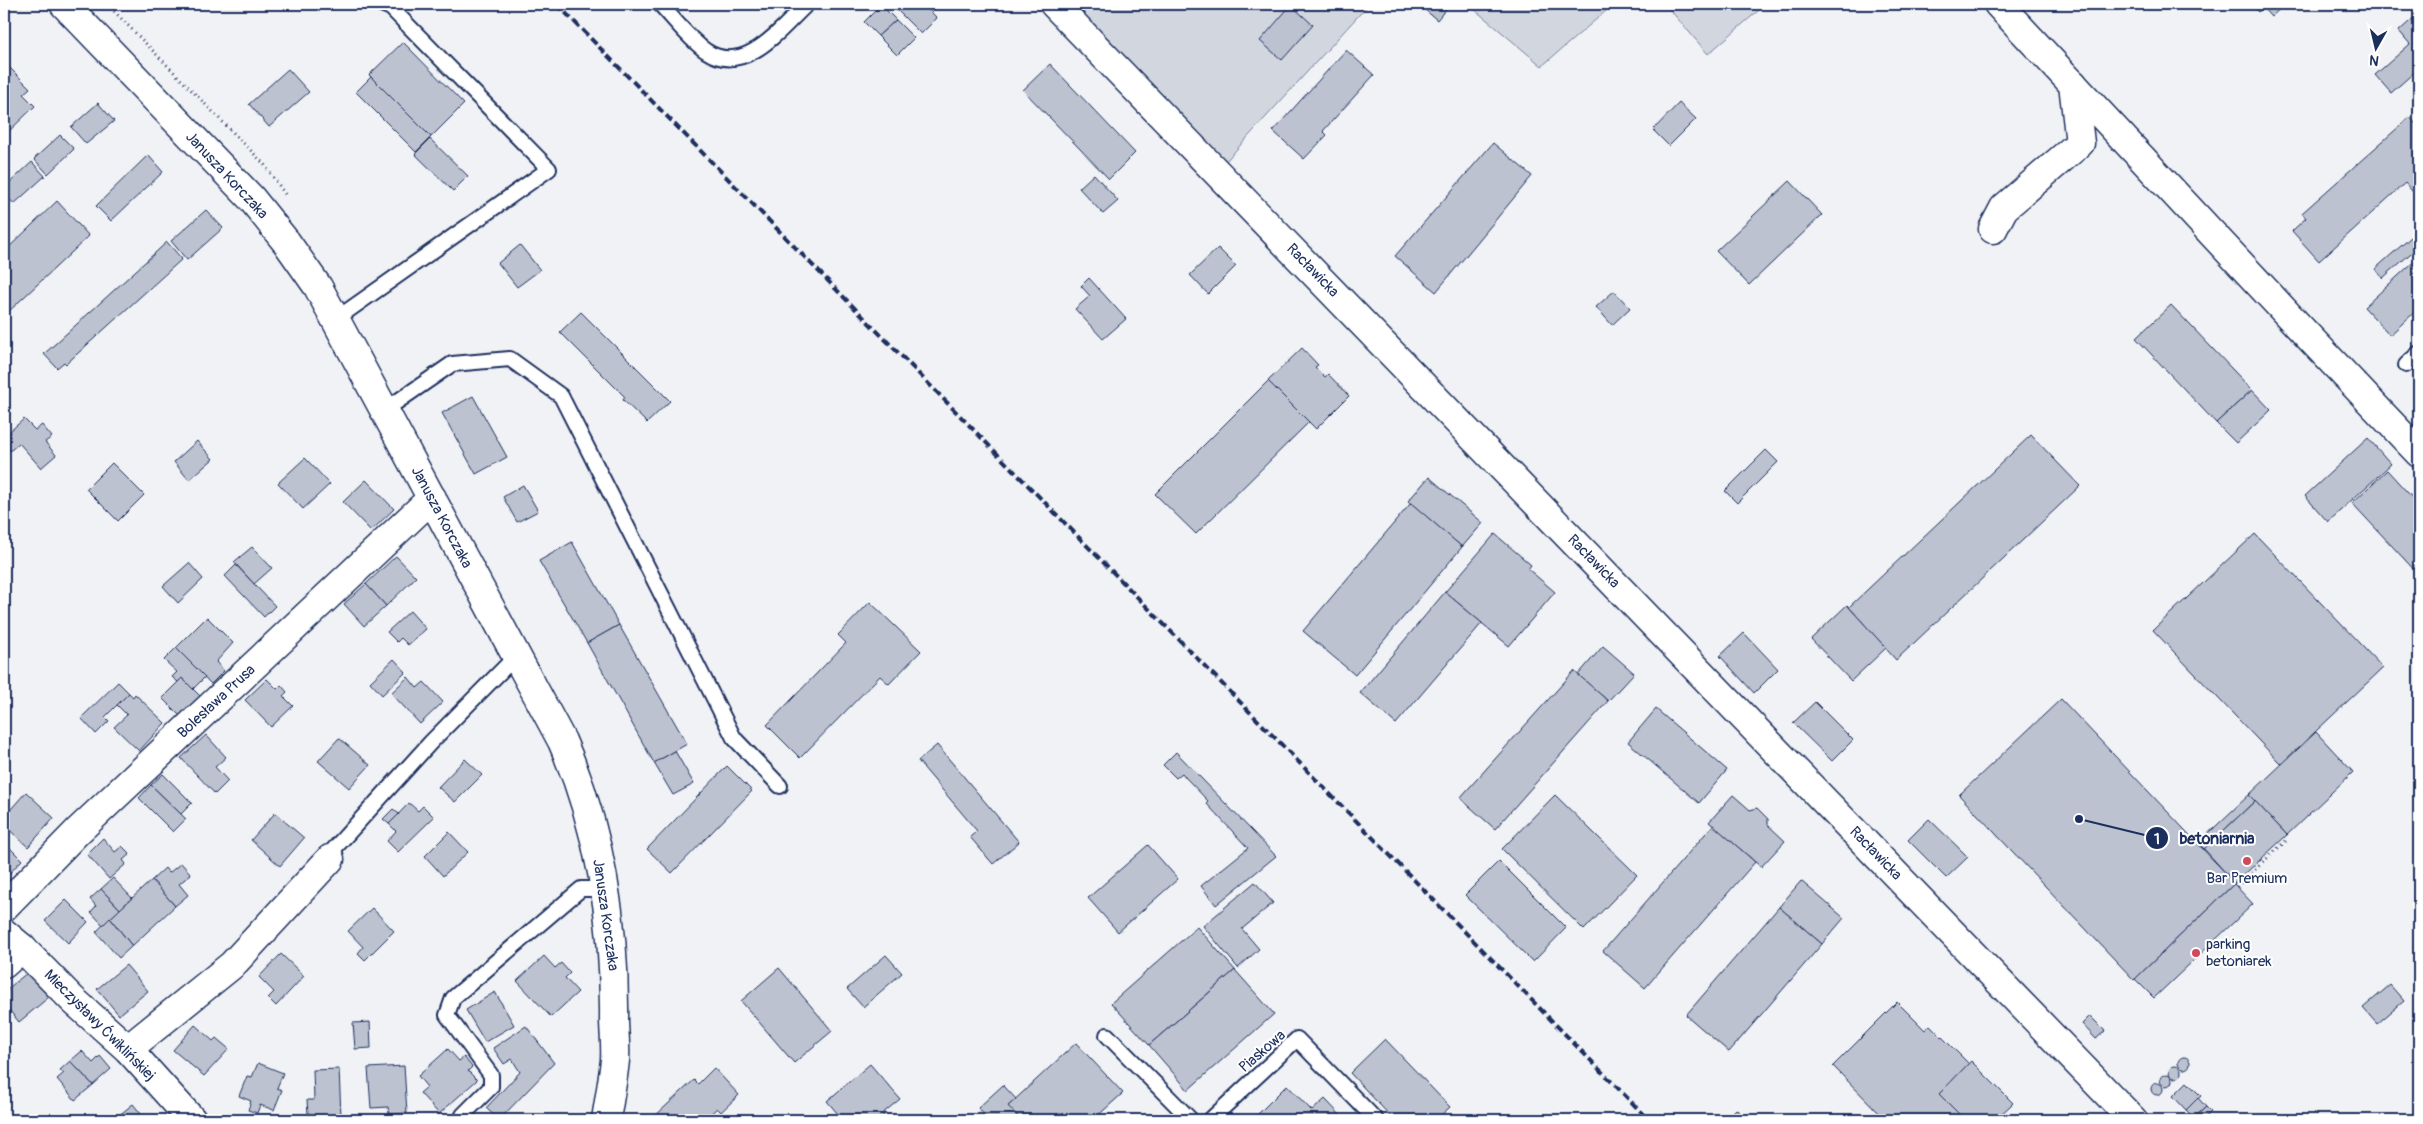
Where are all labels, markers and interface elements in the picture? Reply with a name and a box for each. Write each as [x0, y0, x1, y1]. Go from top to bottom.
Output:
north arrow [2350, 22, 2400, 72]
text: N [2368, 51, 2380, 69]
street label: Janusza Korczaka [181, 128, 272, 223]
street label: Racławicka [1282, 239, 1343, 301]
street label: Janusza Korczaka [407, 463, 476, 571]
street label: Racławicka [1563, 530, 1624, 592]
street label: Bolesława Prusa [173, 660, 259, 742]
street label: Racławicka [1845, 822, 1906, 884]
callout: betoniarnia [2144, 823, 2264, 854]
text: betoniarnia [2179, 829, 2255, 849]
text: 1 [2154, 830, 2160, 849]
marker: Bar Premium [2241, 855, 2253, 867]
street label: Janusza Korczaka [588, 858, 623, 972]
place label: Bar Premium [2207, 869, 2287, 888]
place label: parking betoniarek [2206, 935, 2272, 971]
marker: parking betoniarek [2190, 947, 2202, 959]
street label: Mieczysławy Ćwiklińskiej [40, 966, 159, 1085]
street label: Piaskowa [1235, 1026, 1290, 1077]

